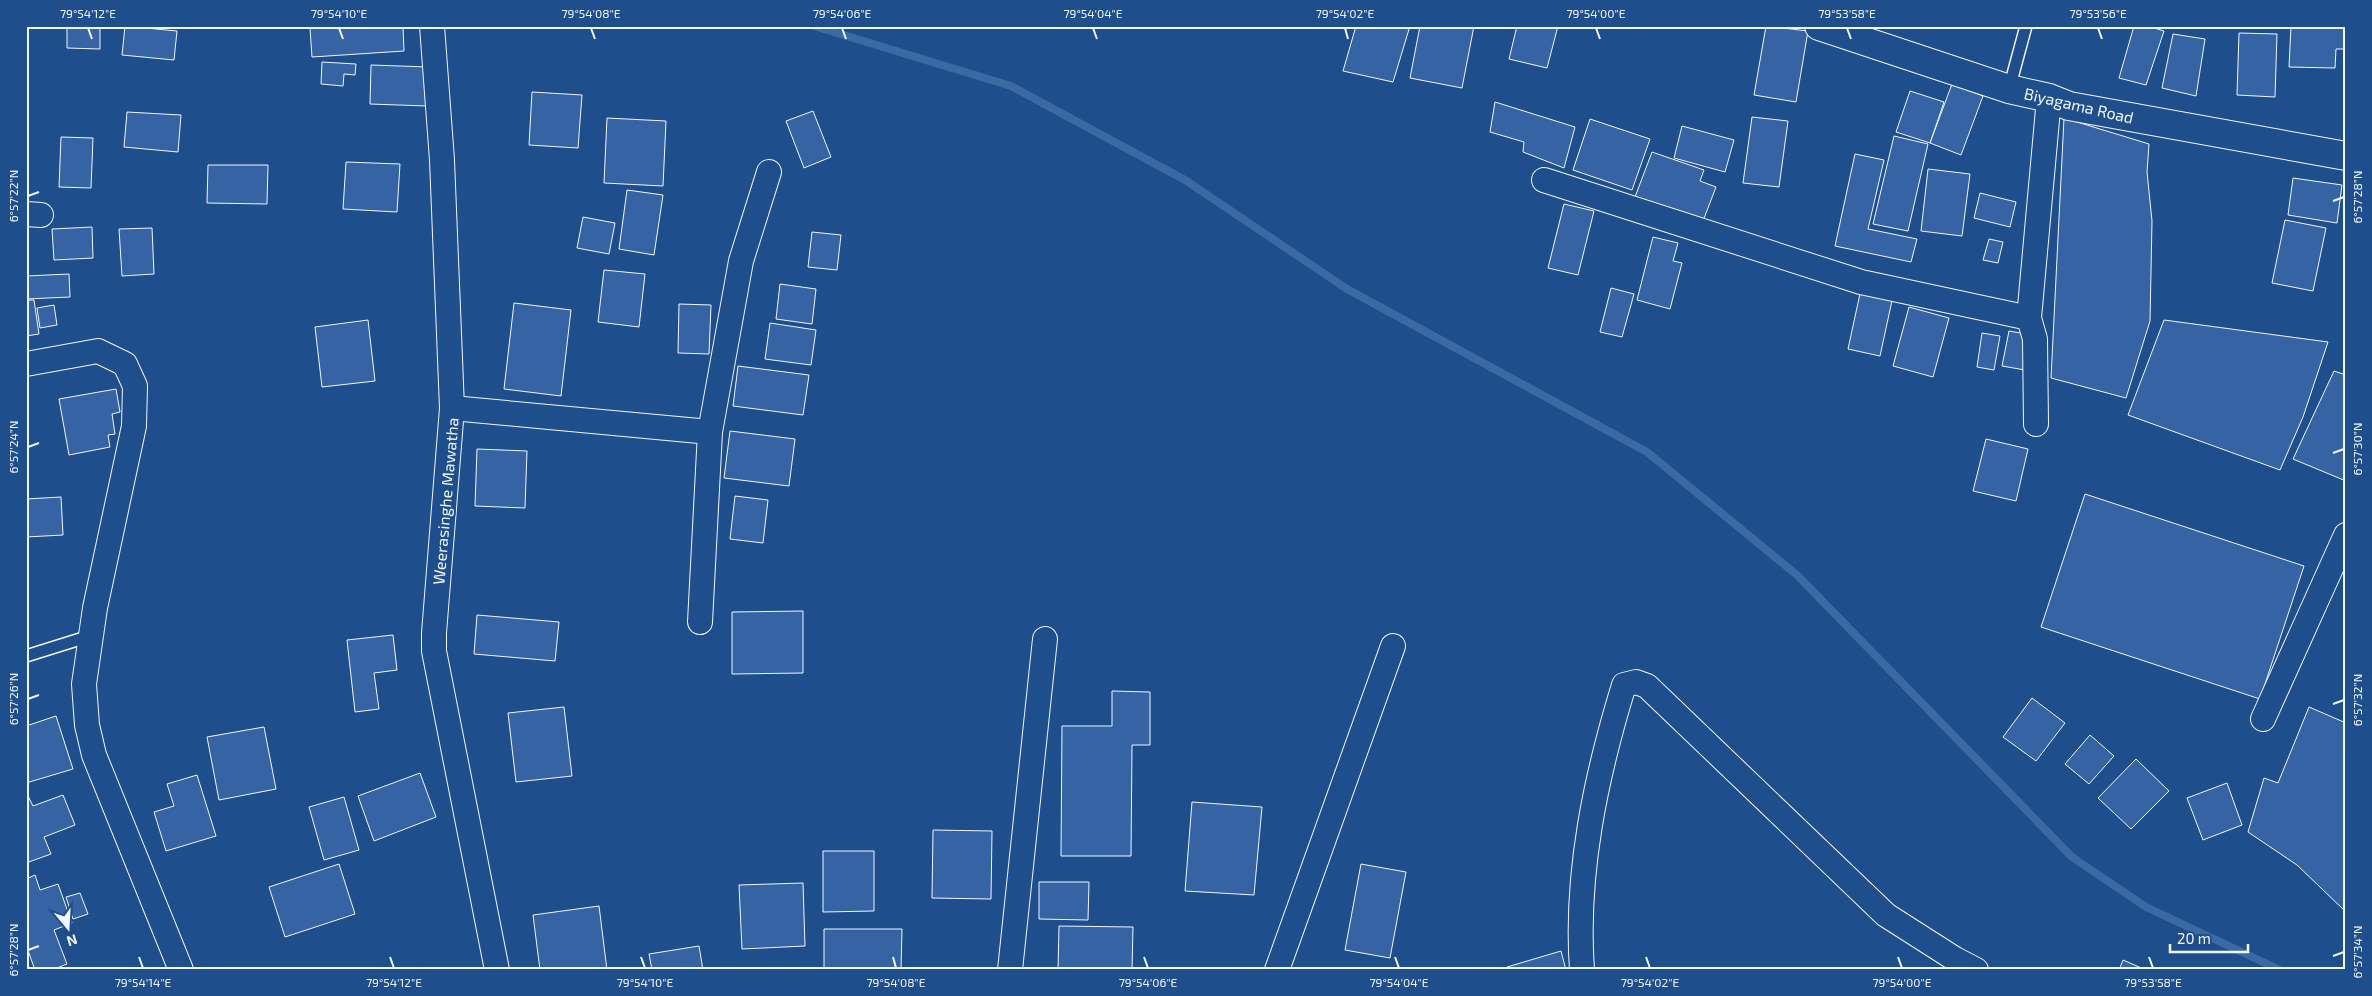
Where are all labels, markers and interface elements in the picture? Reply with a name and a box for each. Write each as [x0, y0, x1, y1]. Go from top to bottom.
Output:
text: 79°54'12"E [60, 6, 116, 20]
text: 79°54'10"E [311, 6, 368, 20]
text: 79°54'08"E [561, 6, 621, 20]
text: 79°54'06"E [813, 6, 872, 20]
text: 79°54'04"E [1063, 6, 1123, 20]
text: 79°54'02"E [1316, 6, 1375, 20]
text: 79°54'00"E [1566, 6, 1626, 20]
text: 79°53'58"E [1818, 6, 1876, 20]
text: 79°53'56"E [2069, 6, 2127, 20]
street label: Biyagama Road [2022, 83, 2136, 127]
text: 6°57'22"N [6, 170, 20, 222]
text: 6°57'28"N [2350, 170, 2364, 224]
street label: Weerasinghe Mawatha [428, 417, 462, 585]
text: 6°57'24"N [6, 420, 20, 474]
text: 6°57'30"N [2350, 423, 2364, 475]
text: 6°57'26"N [6, 673, 20, 725]
text: 6°57'32"N [2350, 674, 2364, 726]
north arrow [42, 904, 92, 954]
scale bar [2170, 921, 2247, 953]
text: 6°57'28"N [6, 923, 20, 977]
text: 6°57'34"N [2350, 925, 2364, 979]
text: 20 m [2177, 929, 2211, 947]
text: N [65, 931, 80, 950]
text: 79°54'14"E [115, 975, 172, 989]
text: 79°54'12"E [366, 975, 422, 989]
text: 79°54'10"E [617, 975, 674, 989]
text: 79°54'08"E [866, 975, 926, 989]
text: 79°54'06"E [1119, 975, 1178, 989]
text: 79°54'04"E [1369, 975, 1429, 989]
text: 79°54'02"E [1621, 975, 1680, 989]
text: 79°54'00"E [1872, 975, 1932, 989]
text: 79°53'58"E [2124, 975, 2182, 989]

